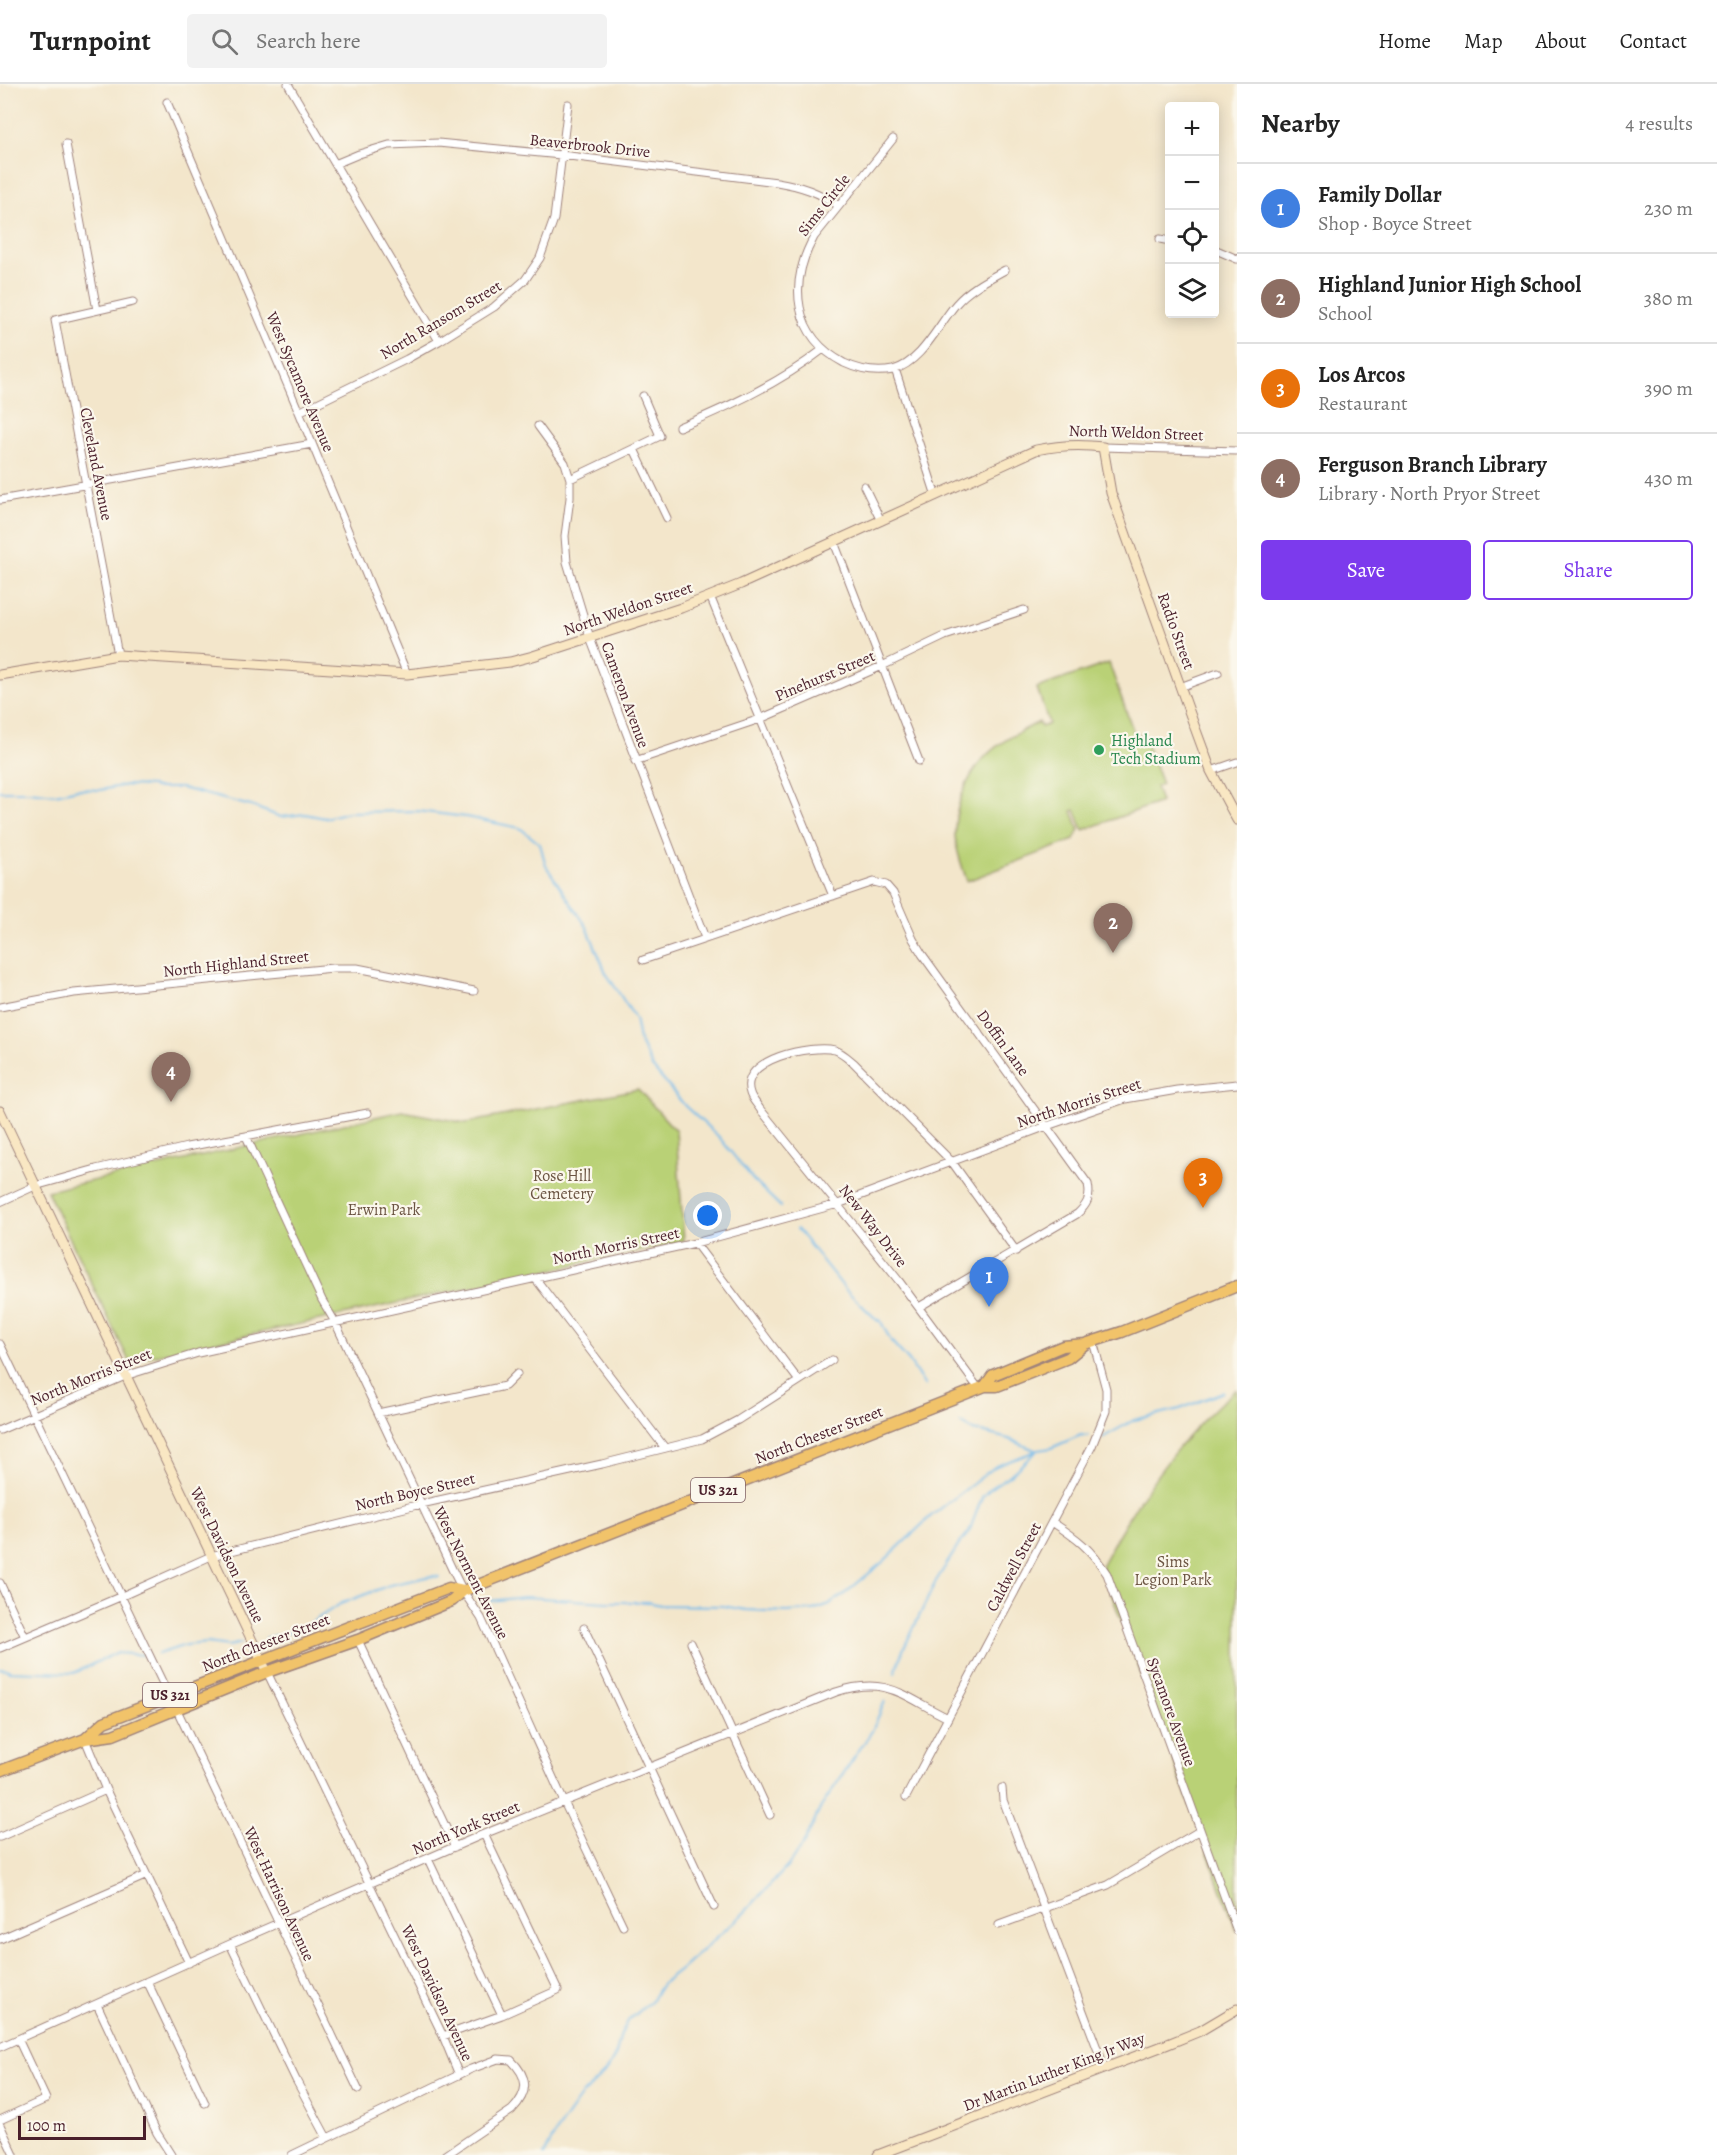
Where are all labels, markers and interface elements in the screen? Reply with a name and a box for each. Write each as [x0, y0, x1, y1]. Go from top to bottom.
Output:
search box [187, 14, 607, 68]
text: Turnpoint [30, 22, 151, 60]
icon: search [208, 25, 241, 58]
text: Search here [256, 26, 361, 56]
text: Home [1378, 27, 1431, 55]
text: Map [1464, 27, 1502, 55]
text: About [1535, 27, 1587, 55]
text: Contact [1620, 27, 1687, 55]
map controls [1165, 102, 1219, 318]
button: + [1165, 102, 1219, 156]
text: Nearby [1261, 106, 1340, 141]
text: 4 results [1625, 110, 1693, 137]
street label: Beaverbrook Drive [529, 129, 651, 163]
button: − [1165, 156, 1219, 210]
street label: Sims Circle [793, 169, 855, 241]
text: Family Dollar [1318, 180, 1442, 210]
text: 1 [1277, 195, 1284, 222]
text: 230 m [1644, 195, 1693, 222]
button: locate [1165, 210, 1219, 264]
text: Shop · Boyce Street [1318, 210, 1472, 237]
button: layers [1165, 264, 1219, 318]
text: Highland Junior High School [1318, 270, 1581, 300]
street label: North Ransom Street [376, 275, 506, 365]
text: 2 [1276, 285, 1285, 312]
text: 380 m [1644, 285, 1693, 312]
text: School [1318, 300, 1372, 327]
street label: West Sycamore Avenue [260, 308, 339, 455]
text: Los Arcos [1318, 360, 1405, 390]
text: 3 [1276, 375, 1285, 402]
text: 390 m [1644, 375, 1693, 402]
text: Restaurant [1318, 390, 1408, 417]
street label: Cleveland Avenue [74, 406, 118, 522]
street label: North Weldon Street [1068, 420, 1204, 446]
text: Ferguson Branch Library [1318, 450, 1547, 480]
text: 4 [1276, 465, 1285, 492]
text: 430 m [1644, 465, 1693, 492]
text: Library · North Pryor Street [1318, 480, 1540, 507]
button: Save [1261, 540, 1471, 600]
button: Share [1483, 540, 1693, 600]
street label: North Weldon Street [561, 577, 695, 641]
street label: Radio Street [1152, 589, 1200, 673]
street label: Cameron Avenue [596, 639, 654, 751]
street label: Pinehurst Street [772, 645, 878, 707]
place label: Highland Tech Stadium [1111, 730, 1201, 770]
marker: Highland Tech Stadium [1092, 743, 1106, 757]
pin: 2 [1094, 904, 1132, 953]
street label: North Highland Street [162, 945, 310, 983]
street label: Doffin Lane [972, 1005, 1034, 1081]
pin: 4 [152, 1052, 190, 1102]
street label: North Morris Street [1014, 1073, 1144, 1133]
pin: 3 [1184, 1158, 1222, 1208]
park label: Rose Hill Cemetery [530, 1165, 595, 1205]
street label: New Way Drive [834, 1180, 912, 1272]
park label: Erwin Park [347, 1199, 421, 1221]
your location [693, 1201, 722, 1230]
street label: North Morris Street [551, 1222, 681, 1270]
pin: 1 [970, 1258, 1008, 1307]
street label: North Morris Street [27, 1343, 155, 1411]
street label: North Chester Street [752, 1400, 886, 1470]
street label: North Boyce Street [353, 1468, 477, 1516]
road number: US 321 [691, 1478, 745, 1502]
street label: West Davidson Avenue [184, 1483, 269, 1627]
street label: West Norment Avenue [428, 1502, 514, 1643]
street label: Caldwell Street [981, 1518, 1047, 1616]
park label: Sims Legion Park [1134, 1551, 1212, 1591]
street label: North Chester Street [199, 1608, 333, 1678]
street label: Sycamore Avenue [1141, 1655, 1201, 1769]
road number: US 321 [143, 1683, 197, 1707]
street label: North York Street [409, 1795, 523, 1861]
street label: West Harrison Avenue [238, 1822, 320, 1965]
street label: West Davidson Avenue [395, 1920, 478, 2065]
street label: Dr Martin Luther King Jr Way [960, 2027, 1149, 2117]
scale bar [18, 2113, 146, 2140]
text: 100 m [27, 2115, 66, 2137]

